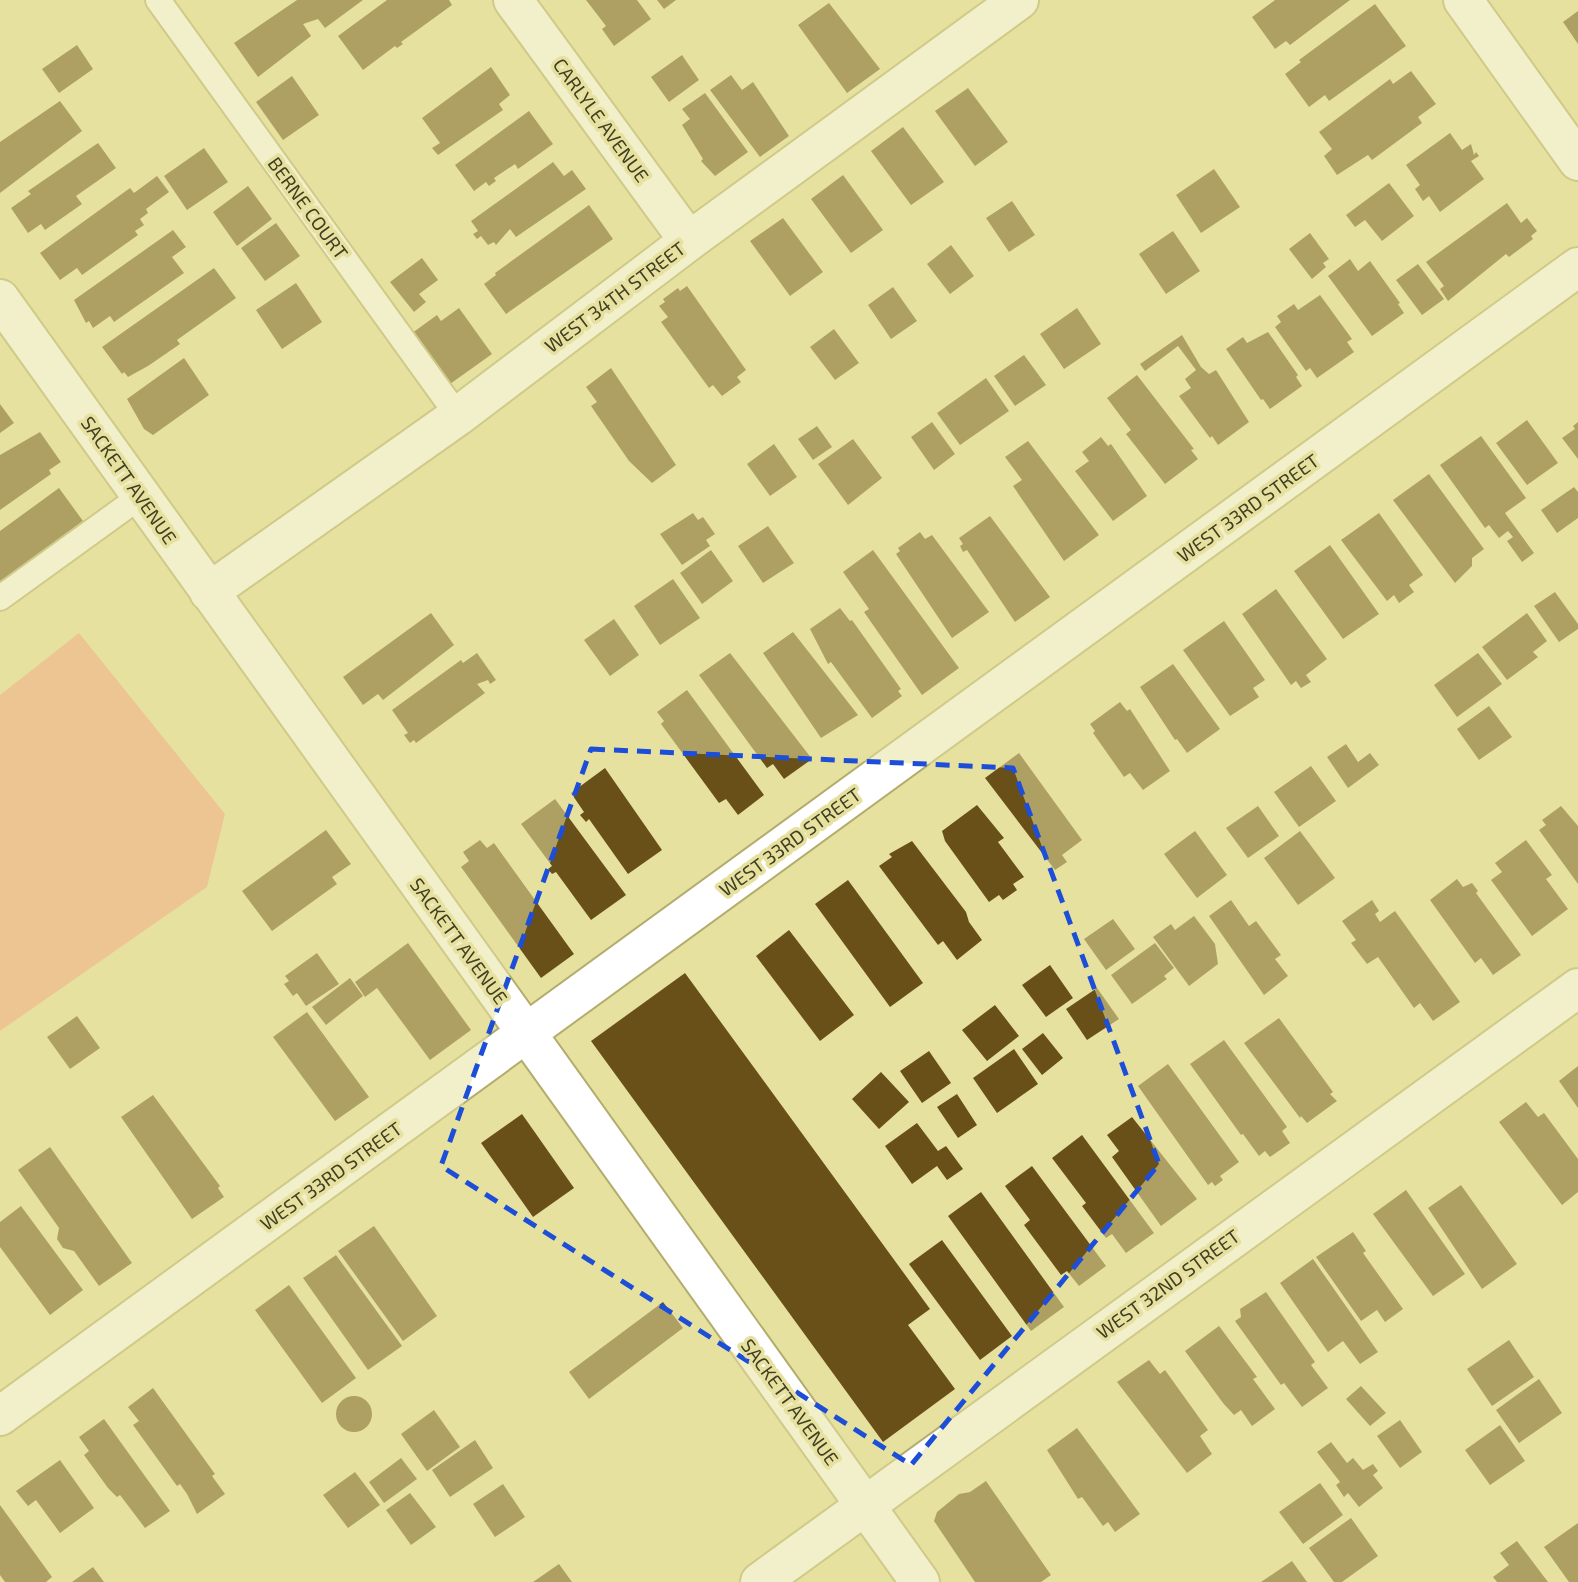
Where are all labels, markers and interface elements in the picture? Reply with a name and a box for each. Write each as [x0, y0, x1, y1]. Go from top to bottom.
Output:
street label: CARLYLE AVENUE [549, 53, 654, 186]
street label: BERNE COURT [264, 152, 353, 263]
street label: WEST 34TH STREET [540, 236, 689, 357]
street label: SACKETT AVENUE [77, 411, 182, 548]
street label: WEST 33RD STREET [1172, 448, 1323, 567]
street label: WEST 33RD STREET [714, 782, 865, 901]
street label: SACKETT AVENUE [406, 873, 513, 1008]
street label: WEST 33RD STREET [255, 1116, 406, 1235]
street label: WEST 32ND STREET [1092, 1224, 1244, 1343]
street label: SACKETT AVENUE [737, 1334, 844, 1469]

